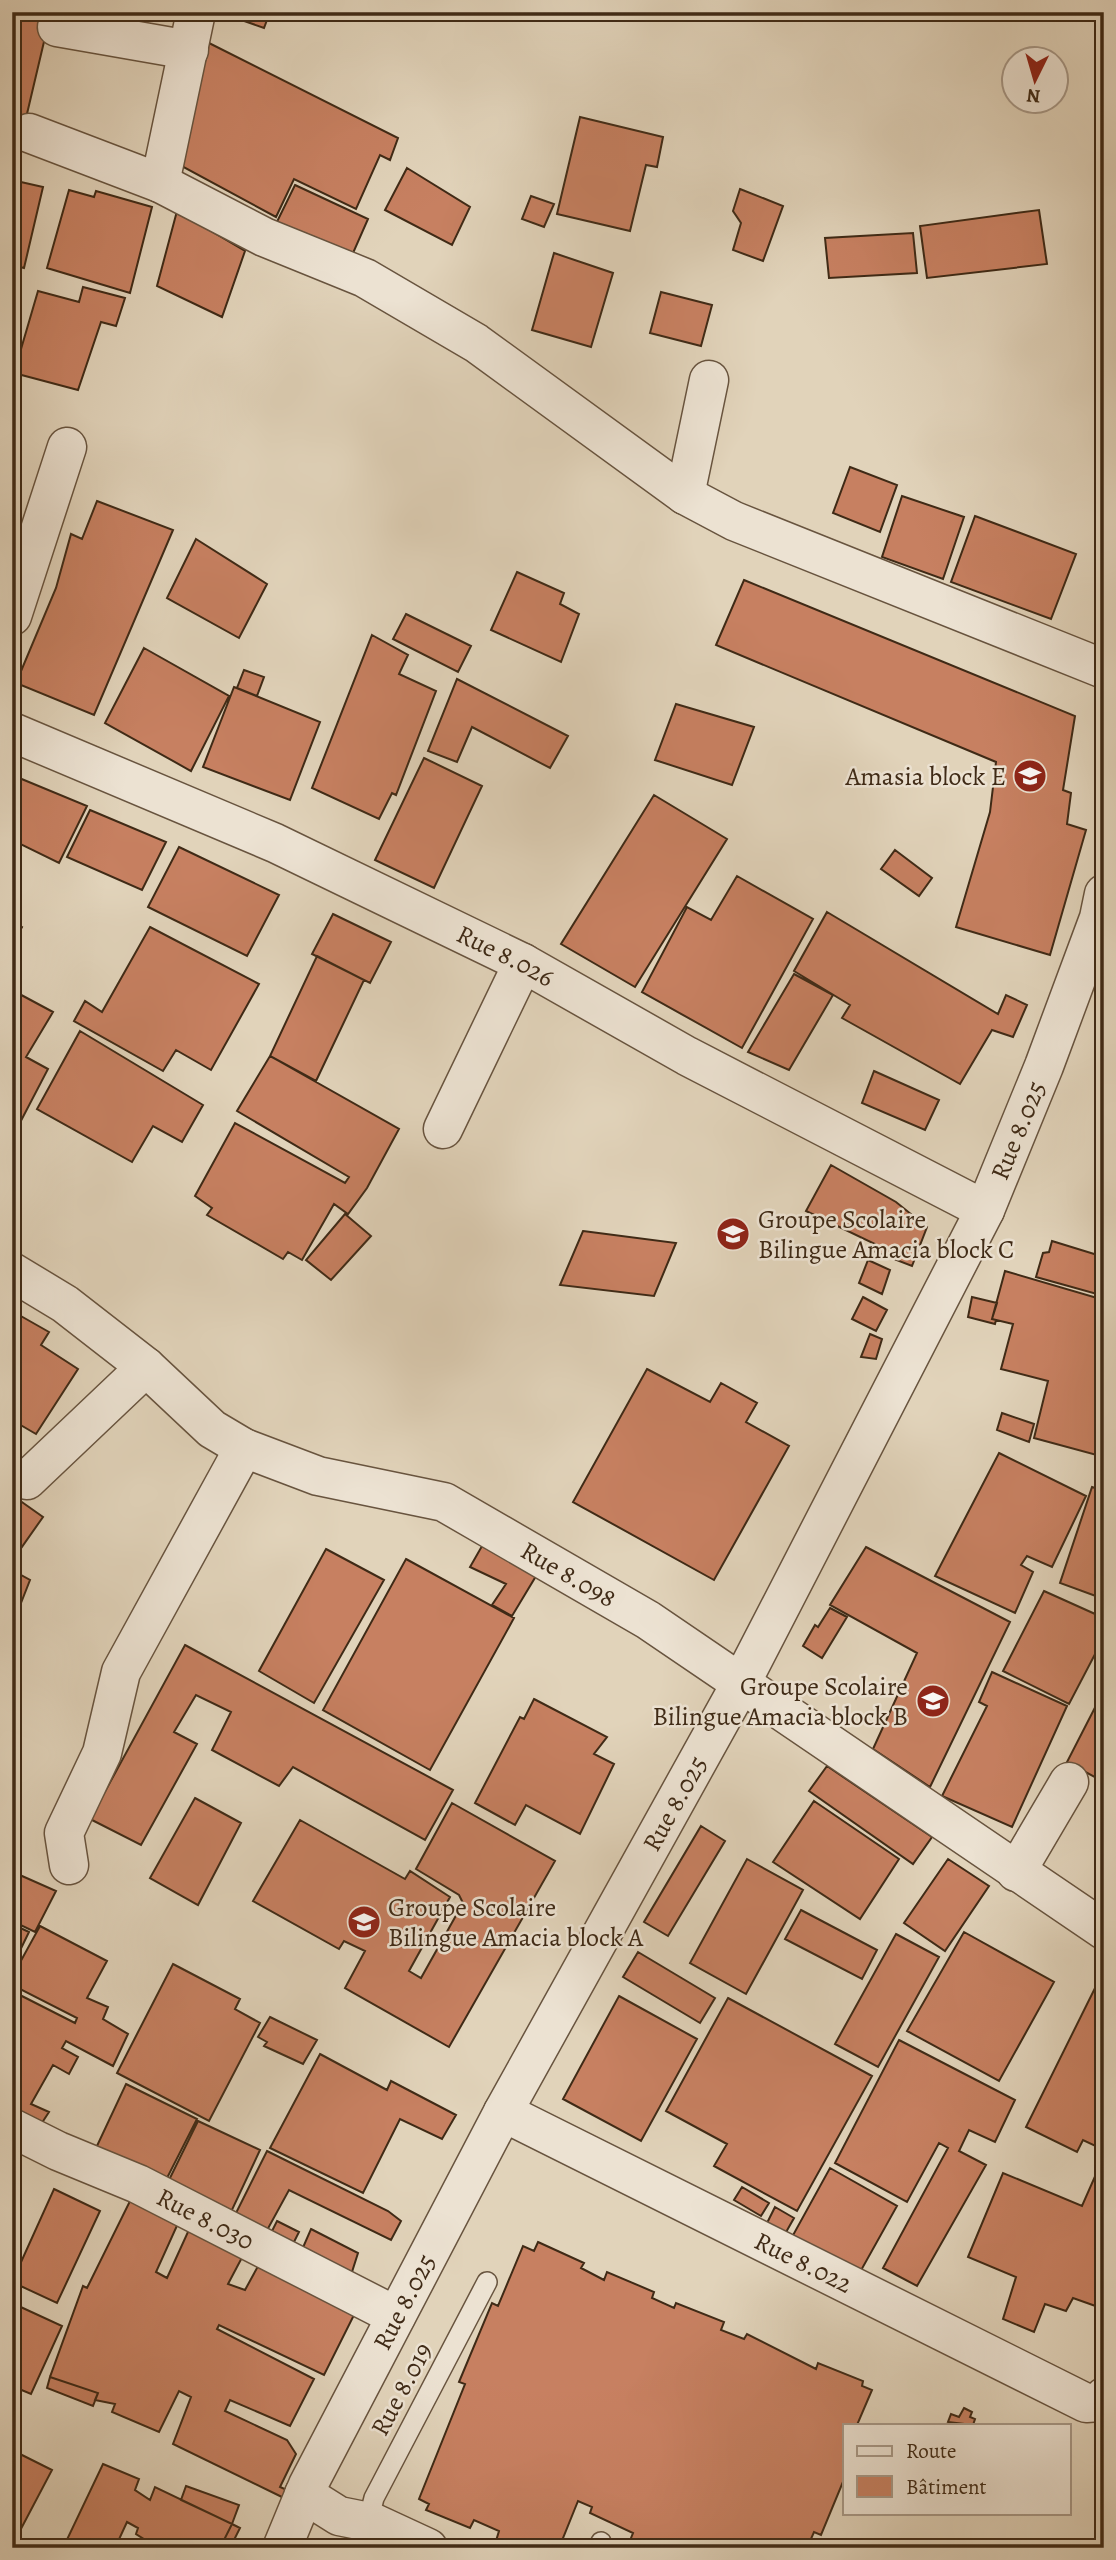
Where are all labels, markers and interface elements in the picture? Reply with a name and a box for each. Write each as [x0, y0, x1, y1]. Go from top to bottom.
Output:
north arrow [1000, 46, 1070, 116]
text: N [1025, 82, 1042, 109]
school or university icon: Amasia block E [1011, 757, 1049, 795]
place label: Amasia block E [845, 759, 1006, 794]
street label: Rue 8.026 [451, 917, 560, 995]
street label: Rue 8.025 [982, 1076, 1054, 1185]
place label: Groupe Scolaire Bilingue Amacia block C [758, 1202, 1014, 1267]
school or university icon: Groupe Scolaire Bilingue Amacia block C [714, 1215, 752, 1253]
street label: Rue 8.098 [514, 1533, 622, 1616]
place label: Groupe Scolaire Bilingue Amacia block B [652, 1669, 908, 1734]
school or university icon: Groupe Scolaire Bilingue Amacia block B [914, 1682, 952, 1720]
street label: Rue 8.025 [634, 1750, 715, 1858]
place label: Groupe Scolaire Bilingue Amacia block A [388, 1890, 644, 1955]
school or university icon: Groupe Scolaire Bilingue Amacia block A [345, 1903, 383, 1941]
street label: Rue 8.030 [151, 2180, 260, 2259]
street label: Rue 8.022 [749, 2223, 858, 2302]
street label: Rue 8.025 [365, 2248, 444, 2356]
street label: Rue 8.019 [362, 2336, 441, 2442]
legend [843, 2424, 1070, 2514]
text: Route [906, 2437, 956, 2465]
text: Bâtiment [906, 2473, 987, 2501]

